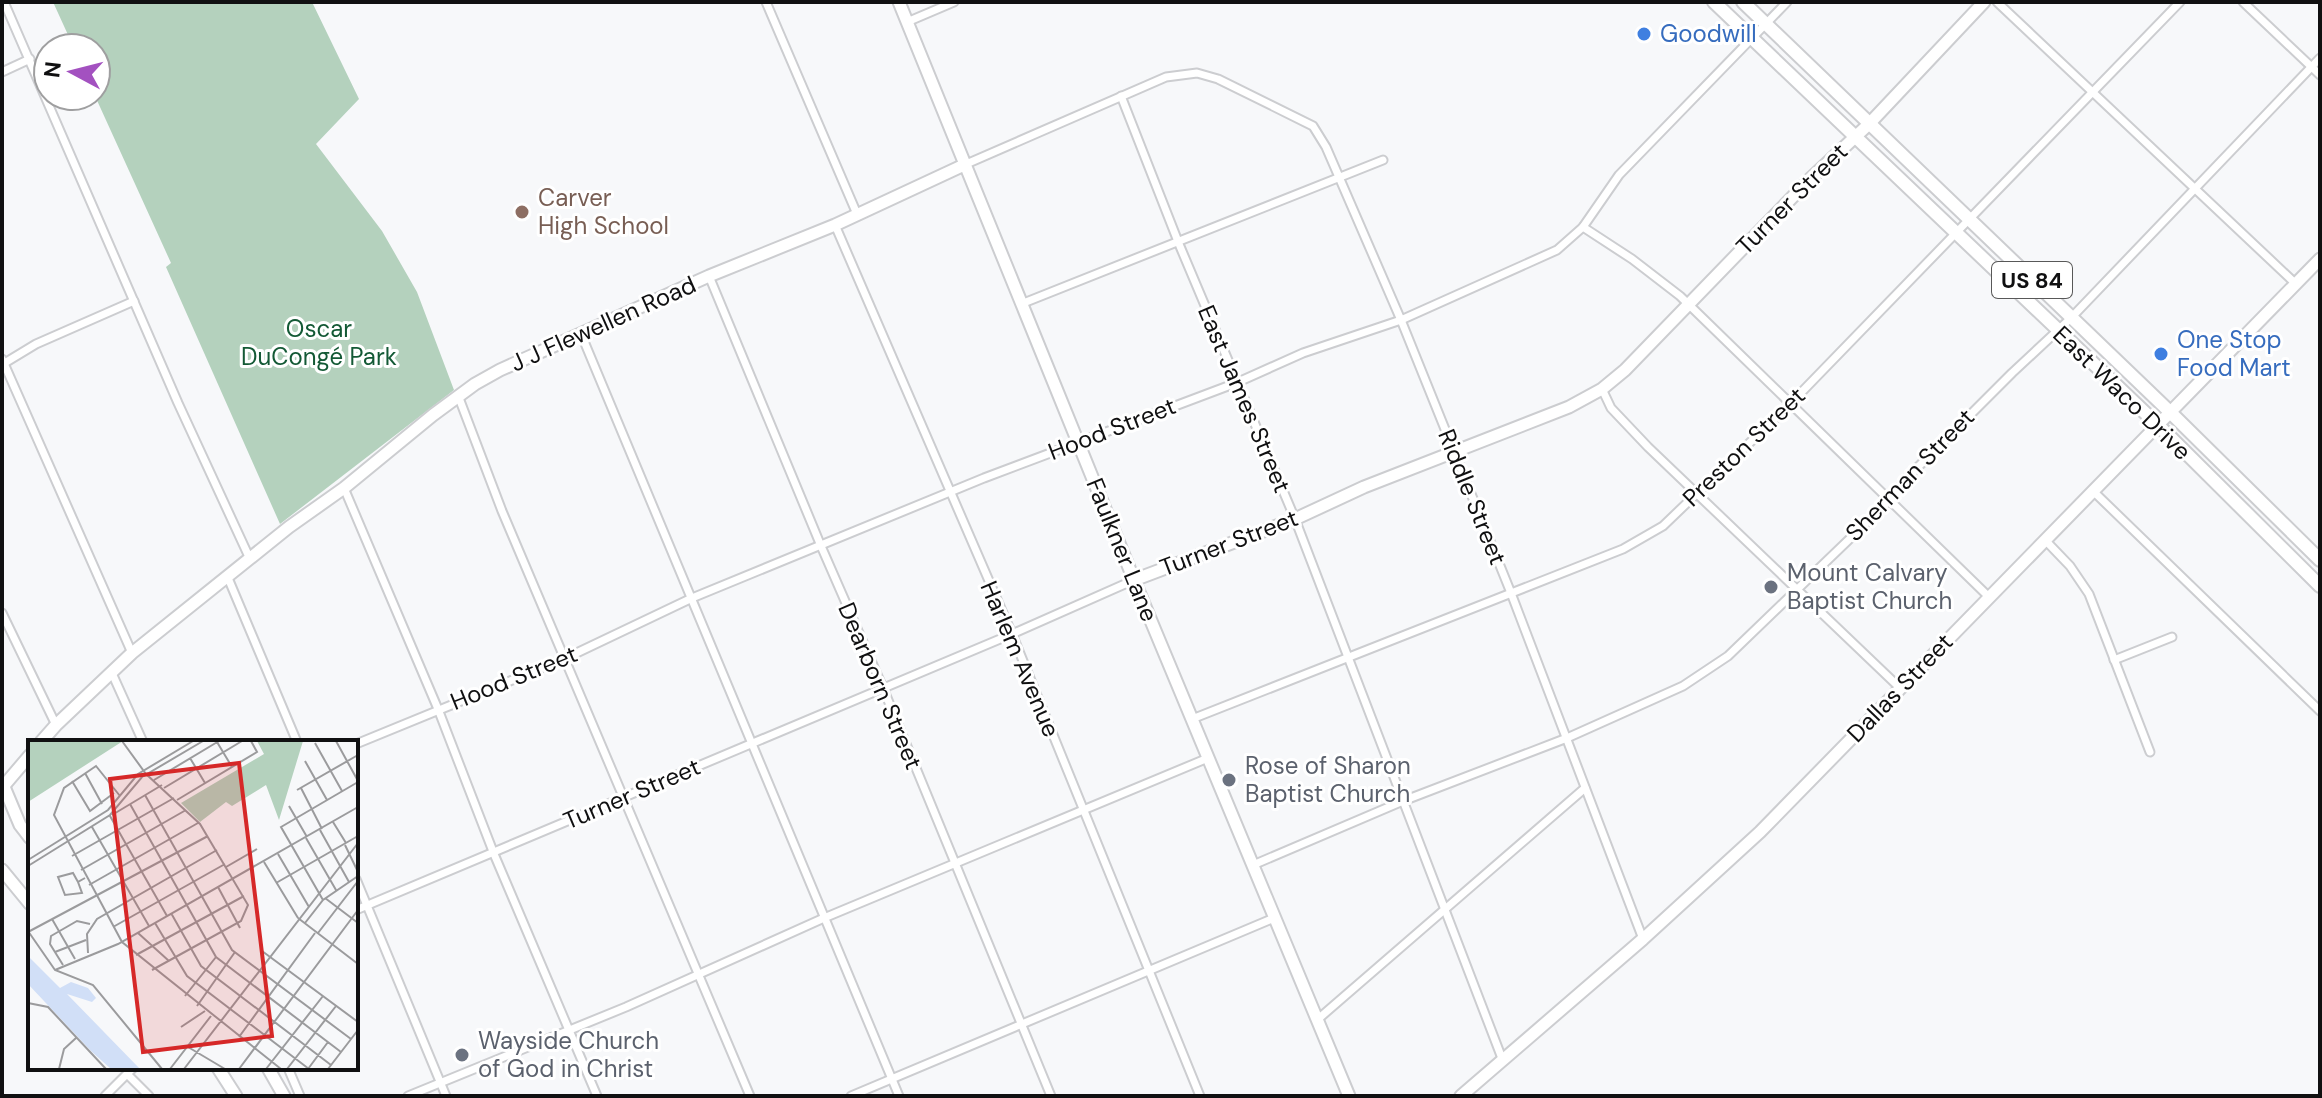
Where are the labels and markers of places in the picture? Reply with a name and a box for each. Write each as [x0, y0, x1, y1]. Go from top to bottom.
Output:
place label: Goodwill [1660, 18, 1756, 49]
marker: Goodwill [1635, 25, 1653, 43]
place label: Carver High School [538, 182, 669, 241]
marker: Carver High School [513, 203, 531, 221]
place label: One Stop Food Mart [2177, 324, 2291, 383]
marker: One Stop Food Mart [2152, 345, 2170, 363]
place label: Mount Calvary Baptist Church [1787, 557, 1952, 616]
marker: Mount Calvary Baptist Church [1762, 578, 1780, 596]
place label: Rose of Sharon Baptist Church [1245, 750, 1411, 809]
marker: Rose of Sharon Baptist Church [1220, 771, 1238, 789]
place label: Wayside Church of God in Christ [478, 1025, 659, 1084]
marker: Wayside Church of God in Christ [453, 1046, 471, 1064]

